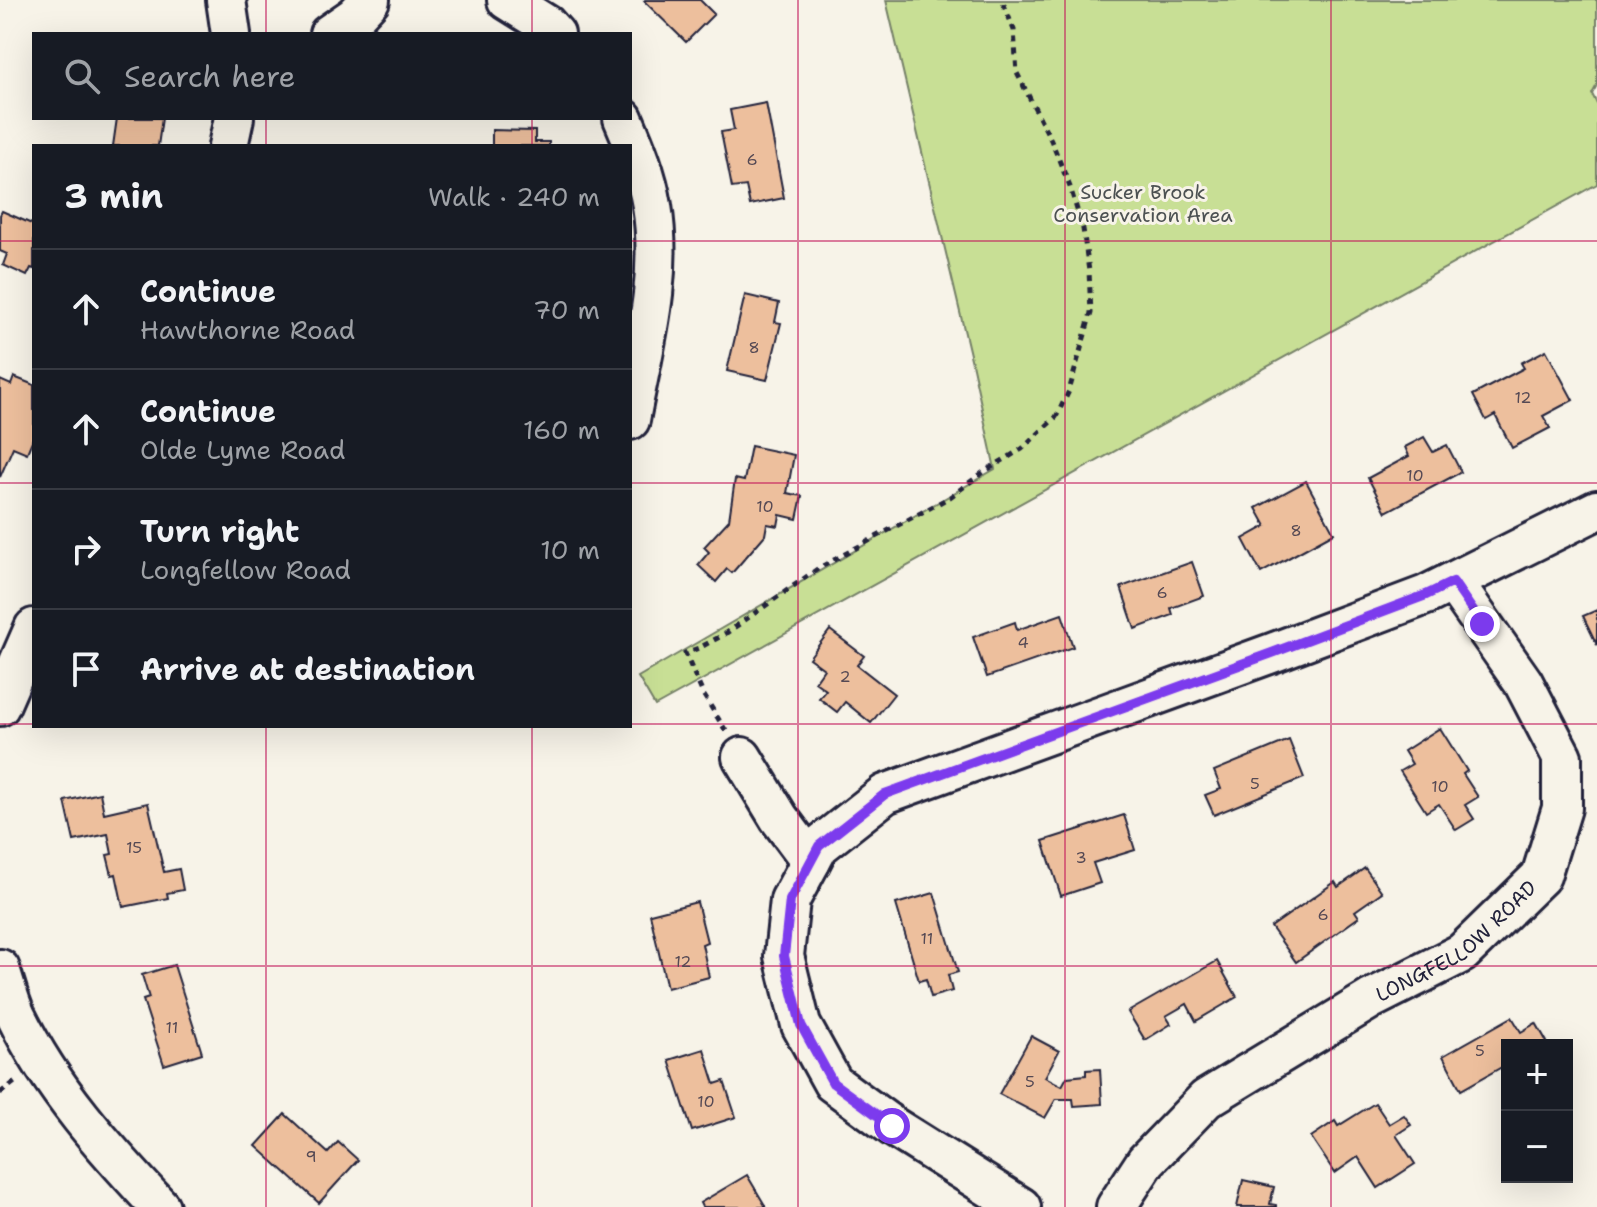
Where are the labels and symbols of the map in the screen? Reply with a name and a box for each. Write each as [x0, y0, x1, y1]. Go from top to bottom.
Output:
house number: 6 [746, 149, 758, 170]
park label: Sucker Brook Conservation Area [1053, 179, 1233, 228]
house number: 8 [748, 337, 760, 358]
house number: 12 [1514, 387, 1532, 408]
house number: 10 [1406, 465, 1424, 486]
house number: 10 [756, 496, 774, 517]
house number: 8 [1290, 520, 1302, 541]
house number: 6 [1156, 582, 1168, 603]
route end [1464, 606, 1500, 642]
house number: 4 [1017, 632, 1029, 653]
house number: 2 [839, 666, 851, 687]
house number: 5 [1250, 773, 1260, 794]
house number: 10 [1431, 776, 1449, 797]
house number: 15 [126, 837, 142, 858]
house number: 3 [1075, 847, 1087, 868]
street label: LONGFELLOW ROAD [1371, 875, 1542, 1008]
house number: 6 [1317, 904, 1329, 925]
house number: 11 [921, 928, 933, 949]
house number: 12 [674, 951, 692, 972]
house number: 11 [166, 1017, 178, 1038]
house number: 5 [1475, 1040, 1485, 1061]
house number: 5 [1025, 1071, 1035, 1092]
house number: 10 [697, 1091, 715, 1112]
route start [874, 1108, 910, 1144]
house number: 9 [305, 1146, 317, 1167]

